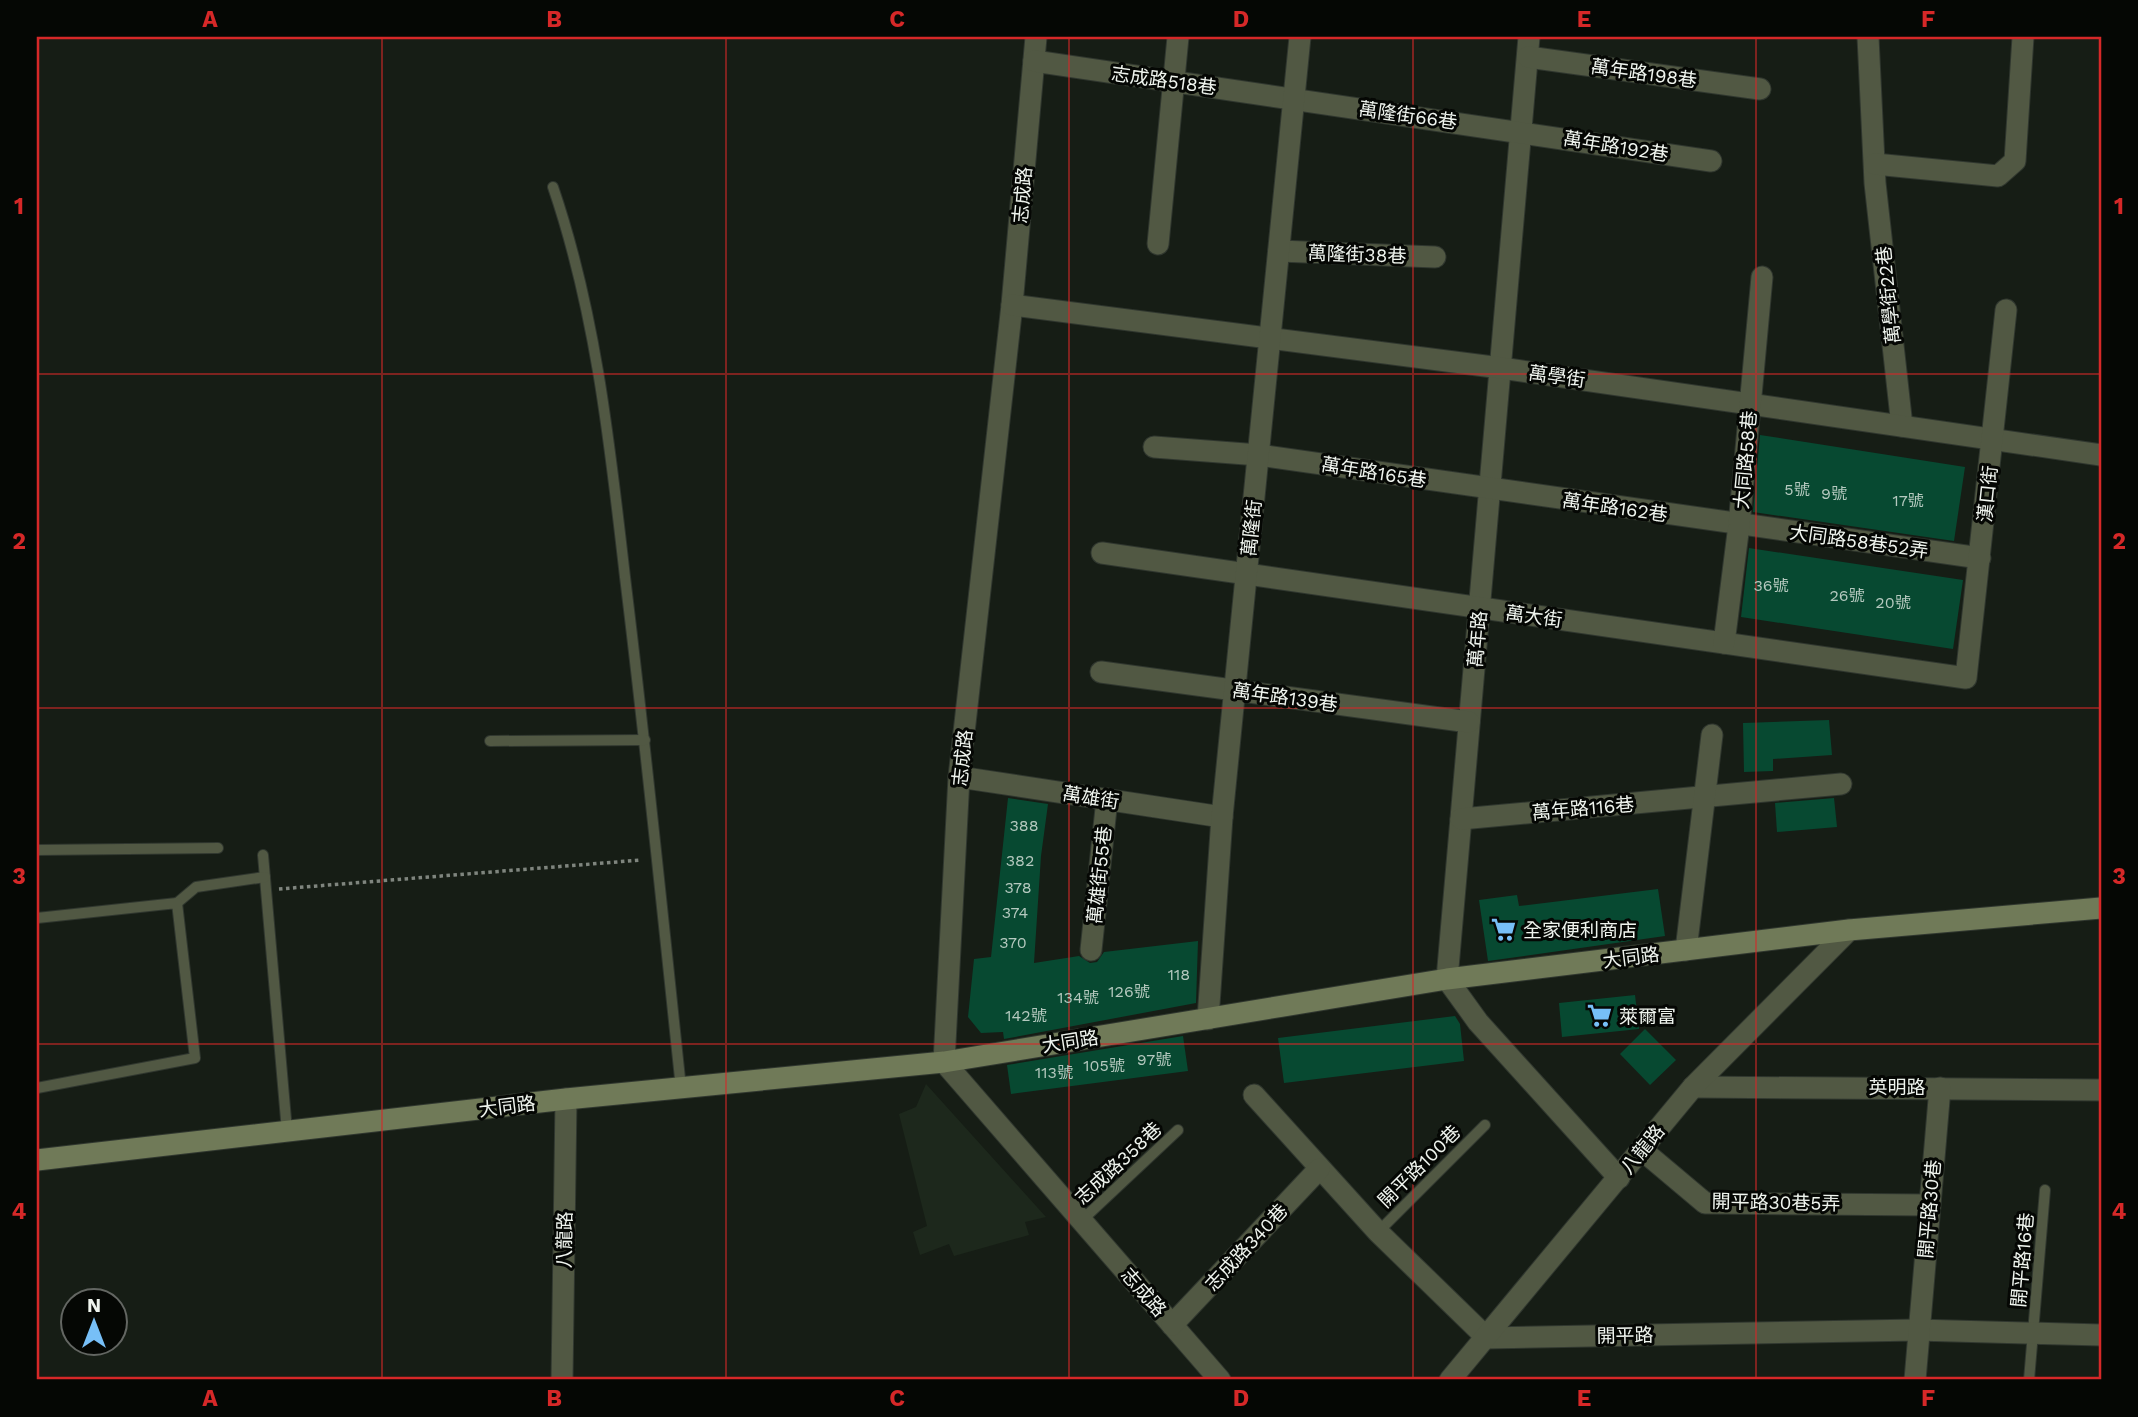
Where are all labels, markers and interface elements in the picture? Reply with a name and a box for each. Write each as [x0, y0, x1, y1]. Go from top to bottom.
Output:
text: A [202, 6, 218, 33]
text: B [546, 6, 562, 33]
text: C [889, 6, 905, 33]
text: D [1233, 6, 1249, 33]
text: E [1577, 6, 1591, 33]
text: F [1921, 6, 1935, 33]
street label: 萬年路198巷 [1589, 55, 1698, 92]
street label: 志成路518巷 [1110, 62, 1218, 99]
street label: 萬隆街66巷 [1357, 97, 1459, 134]
street label: 萬年路192巷 [1562, 127, 1670, 166]
street label: 志成路 [1009, 166, 1036, 224]
text: 1 [14, 193, 24, 220]
text: 1 [2114, 193, 2124, 220]
street label: 萬隆街38巷 [1307, 241, 1407, 268]
street label: 萬學街22巷 [1872, 245, 1905, 345]
street label: 萬學街 [1527, 361, 1587, 392]
street label: 大同路58巷 [1730, 410, 1761, 510]
street label: 萬年路165巷 [1320, 453, 1428, 492]
street label: 漢口街 [1973, 464, 2002, 524]
house number: 5號 [1784, 480, 1810, 499]
house number: 9號 [1821, 484, 1847, 503]
street label: 萬年路162巷 [1561, 489, 1669, 526]
house number: 17號 [1892, 491, 1924, 510]
street label: 萬隆街 [1237, 498, 1266, 558]
street label: 大同路58巷52弄 [1788, 520, 1930, 563]
text: 2 [12, 528, 26, 555]
text: 2 [2112, 528, 2126, 555]
house number: 36號 [1753, 576, 1789, 595]
house number: 26號 [1829, 586, 1865, 605]
house number: 20號 [1875, 593, 1911, 612]
street label: 萬大街 [1504, 601, 1564, 632]
street label: 萬年路 [1464, 610, 1491, 668]
street label: 萬年路139巷 [1231, 679, 1339, 716]
street label: 志成路 [948, 728, 977, 788]
street label: 萬雄街 [1061, 782, 1121, 813]
street label: 萬年路116巷 [1531, 793, 1635, 824]
house number: 388 [1009, 816, 1039, 835]
street label: 萬雄街55巷 [1083, 825, 1116, 925]
house number: 382 [1006, 851, 1034, 870]
text: 3 [12, 863, 26, 890]
text: 3 [2112, 863, 2126, 890]
house number: 378 [1004, 878, 1032, 897]
house number: 374 [1002, 903, 1028, 922]
supermarket icon: 全家便利商店 [1489, 916, 1517, 944]
place label: 全家便利商店 [1523, 919, 1637, 942]
house number: 370 [999, 933, 1027, 952]
street label: 大同路 [1601, 943, 1661, 972]
house number: 118 [1168, 965, 1190, 984]
house number: 126號 [1108, 982, 1150, 1001]
house number: 134號 [1057, 988, 1099, 1007]
supermarket icon: 萊爾富 [1585, 1002, 1613, 1030]
place label: 萊爾富 [1619, 1005, 1676, 1028]
house number: 142號 [1005, 1006, 1047, 1025]
street label: 大同路 [1040, 1026, 1100, 1057]
house number: 97號 [1137, 1050, 1171, 1069]
house number: 105號 [1083, 1056, 1125, 1075]
house number: 113號 [1035, 1063, 1073, 1082]
street label: 英明路 [1868, 1076, 1926, 1099]
street label: 大同路 [477, 1092, 537, 1121]
street label: 志成路358巷 [1070, 1117, 1166, 1209]
street label: 開平路100巷 [1373, 1120, 1465, 1212]
street label: 八龍路 [1616, 1120, 1669, 1179]
street label: 開平路30巷 [1914, 1159, 1945, 1259]
street label: 開平路30巷5弄 [1711, 1190, 1841, 1215]
text: 4 [12, 1198, 27, 1225]
text: 4 [2112, 1198, 2127, 1225]
street label: 志成路340巷 [1200, 1199, 1292, 1296]
street label: 八龍路 [553, 1211, 576, 1269]
street label: 開平路16巷 [2007, 1212, 2038, 1308]
street label: 志成路 [1116, 1263, 1171, 1321]
north arrow [60, 1288, 130, 1358]
text: N [87, 1294, 101, 1317]
street label: 開平路 [1596, 1324, 1654, 1347]
text: A [202, 1385, 218, 1412]
text: B [546, 1385, 562, 1412]
text: C [889, 1385, 905, 1412]
text: D [1233, 1385, 1249, 1412]
text: E [1577, 1385, 1591, 1412]
text: F [1921, 1385, 1935, 1412]

